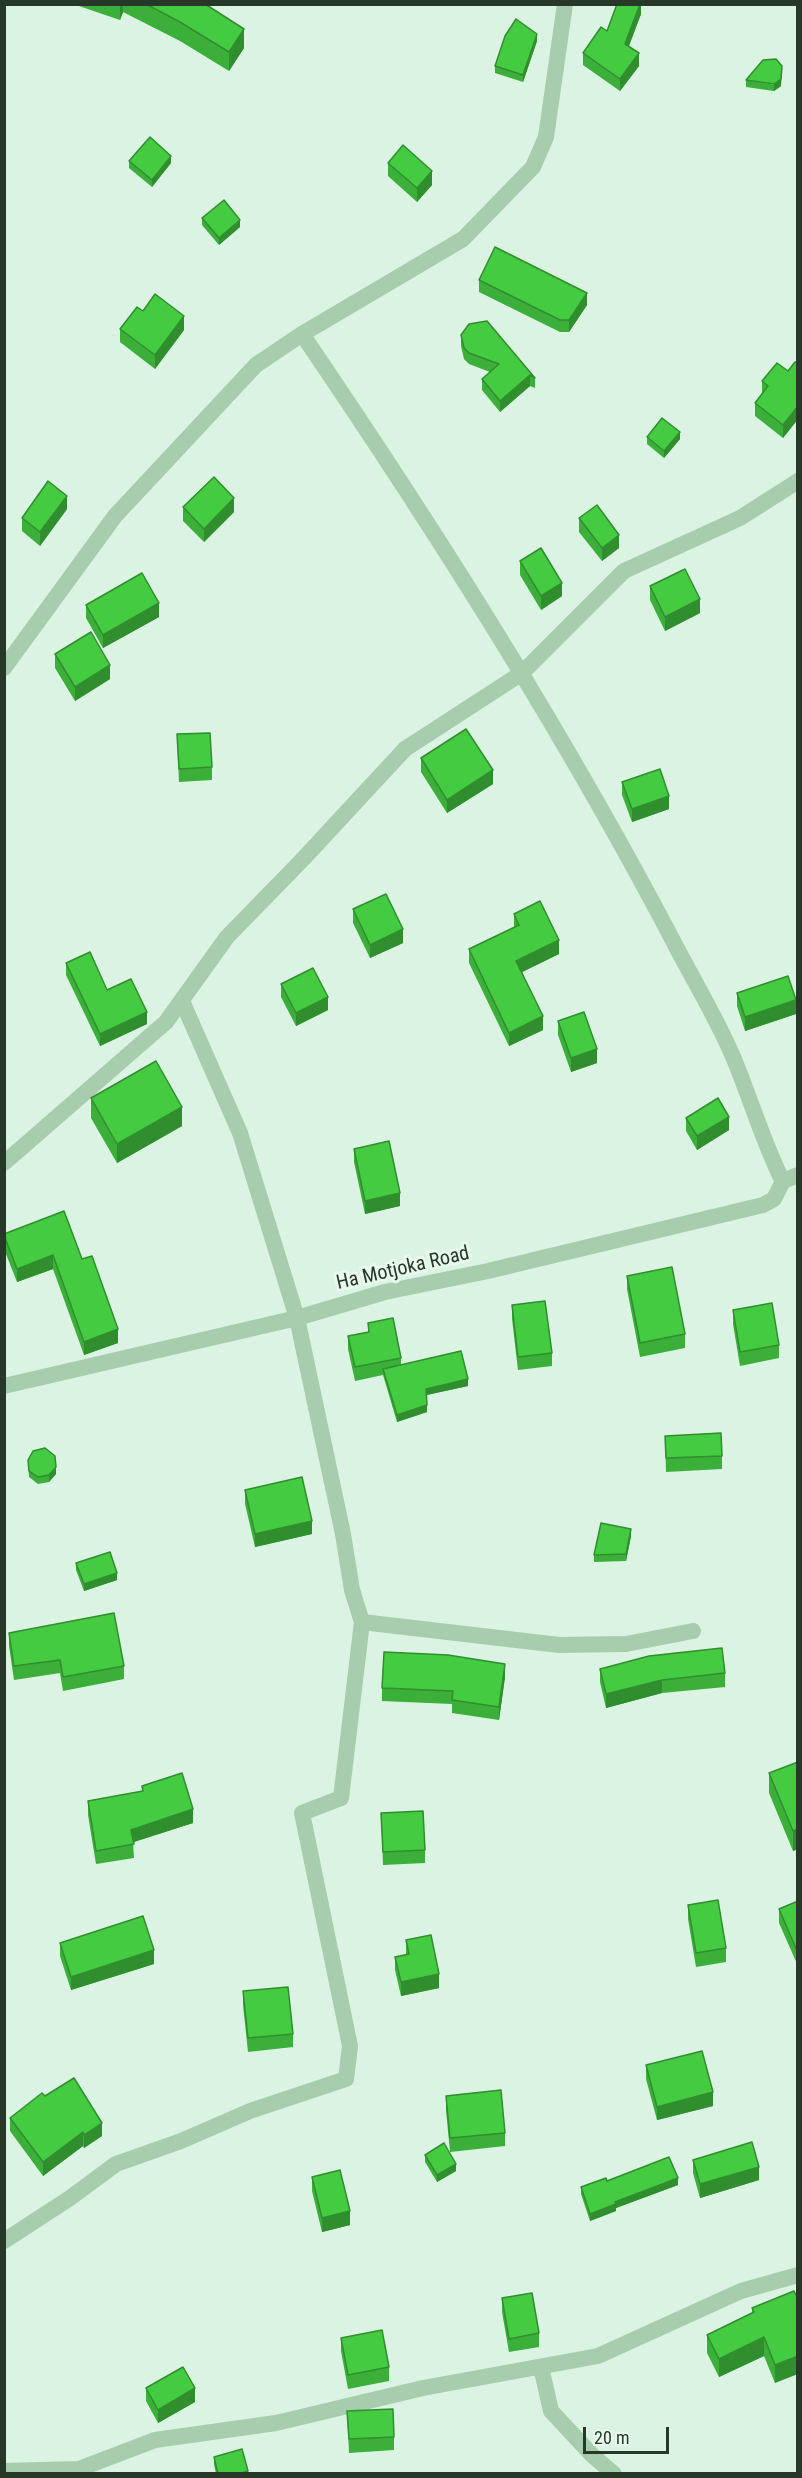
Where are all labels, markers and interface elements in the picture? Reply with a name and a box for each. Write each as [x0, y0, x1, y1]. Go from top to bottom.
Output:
street label: Ha Motjoka Road [334, 1242, 472, 1296]
scale bar [586, 2415, 672, 2453]
text: 20 m [594, 2427, 629, 2448]

